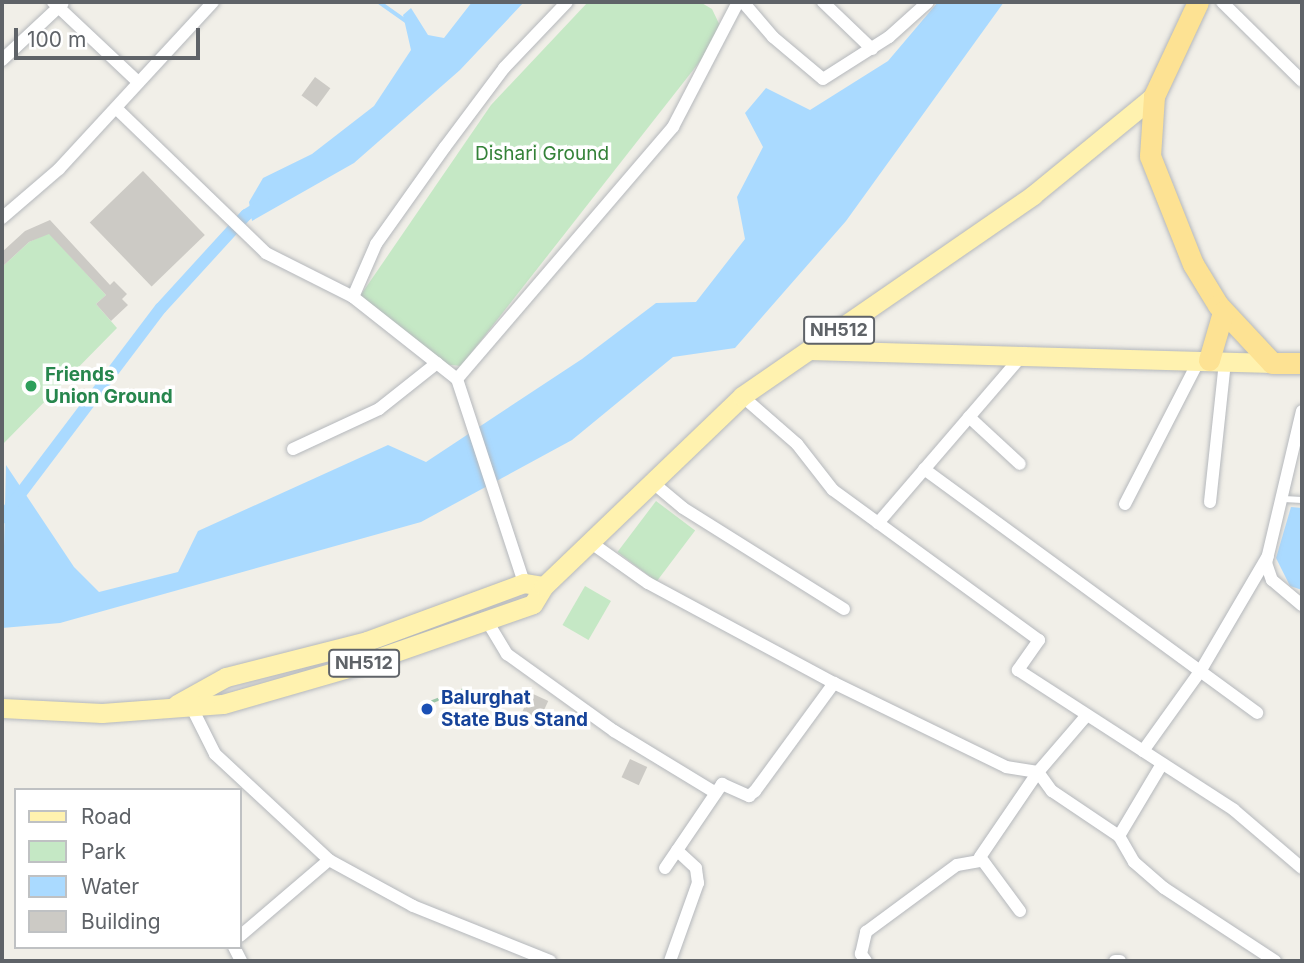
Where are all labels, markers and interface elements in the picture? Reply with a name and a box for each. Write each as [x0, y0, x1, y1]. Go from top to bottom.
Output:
scale bar [18, 14, 203, 58]
text: 100 m [27, 27, 86, 52]
park label: Dishari Ground [475, 143, 609, 165]
road number: NH512 [802, 316, 876, 344]
place label: Friends Union Ground [45, 364, 173, 408]
marker: Friends Union Ground [23, 378, 39, 394]
road number: NH512 [327, 648, 401, 678]
place label: Balurghat State Bus Stand [441, 687, 588, 731]
marker: Balurghat State Bus Stand [419, 701, 435, 717]
legend [14, 788, 242, 949]
text: Road [81, 804, 132, 829]
text: Park [81, 839, 126, 864]
text: Water [81, 874, 139, 899]
text: Building [81, 909, 161, 934]

